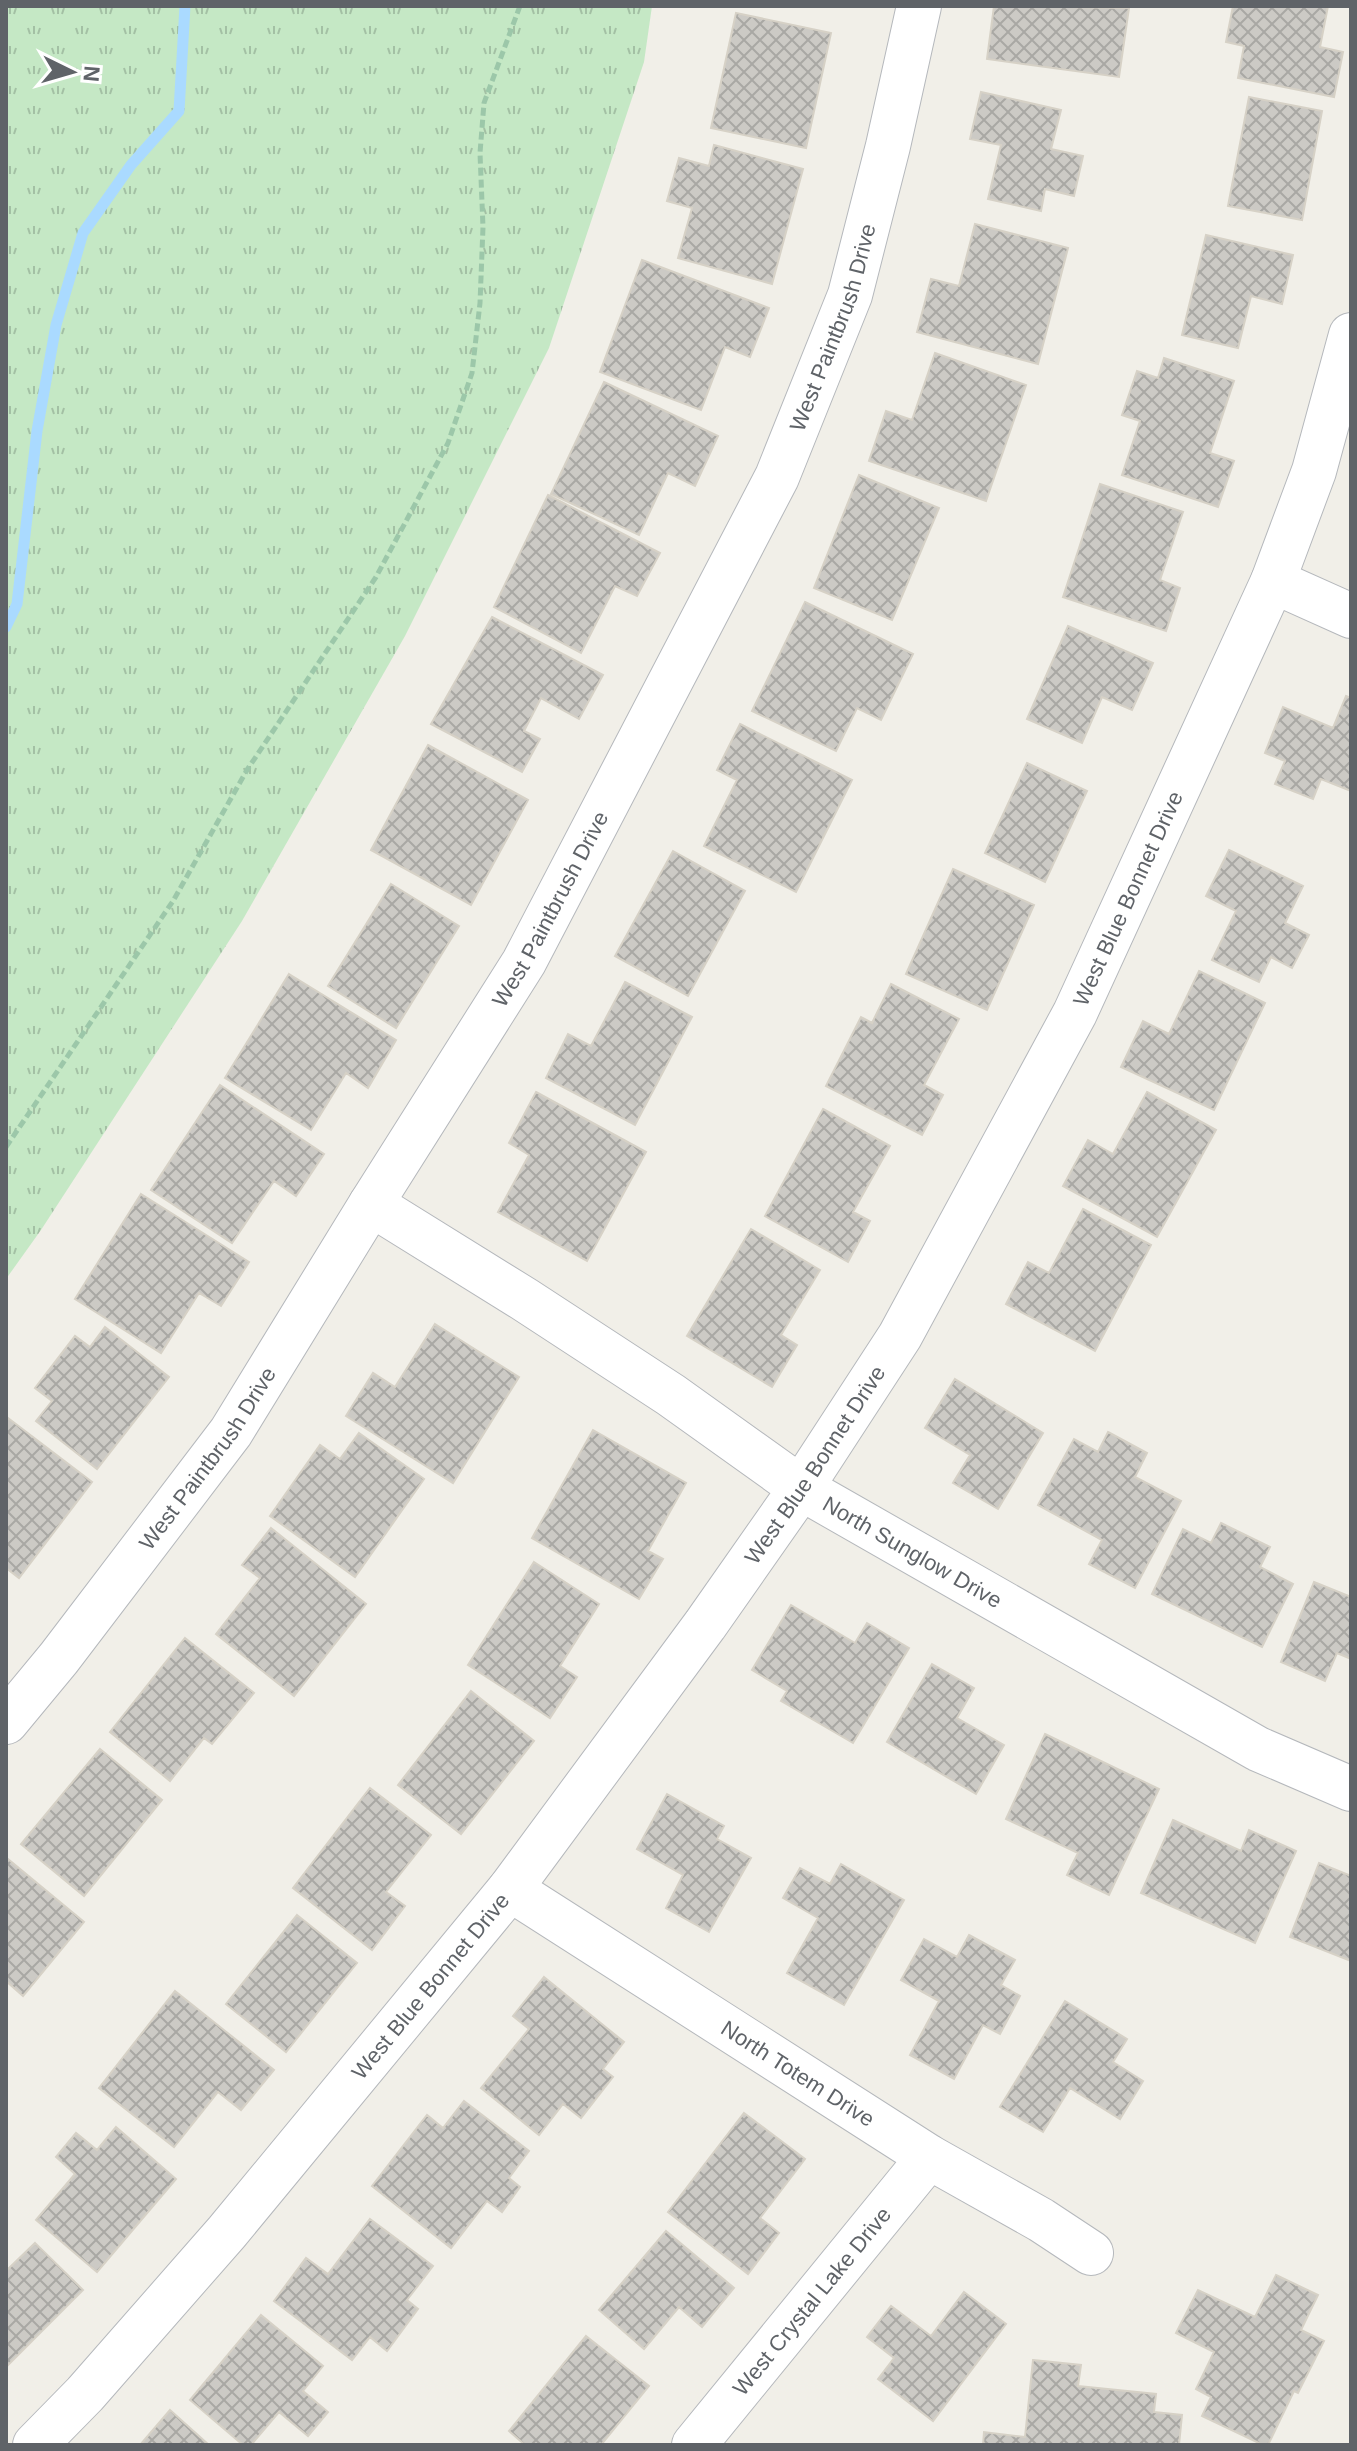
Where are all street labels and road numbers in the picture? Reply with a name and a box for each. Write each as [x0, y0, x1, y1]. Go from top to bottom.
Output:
street label: West Paintbrush Drive [784, 221, 880, 435]
street label: West Blue Bonnet Drive [1068, 787, 1188, 1010]
street label: West Paintbrush Drive [487, 807, 613, 1011]
street label: West Blue Bonnet Drive [739, 1361, 890, 1569]
street label: West Paintbrush Drive [134, 1362, 280, 1554]
street label: North Sunglow Drive [819, 1491, 1006, 1613]
street label: West Blue Bonnet Drive [346, 1888, 514, 2084]
street label: North Totem Drive [717, 2015, 879, 2131]
street label: West Crystal Lake Drive [727, 2202, 896, 2400]

